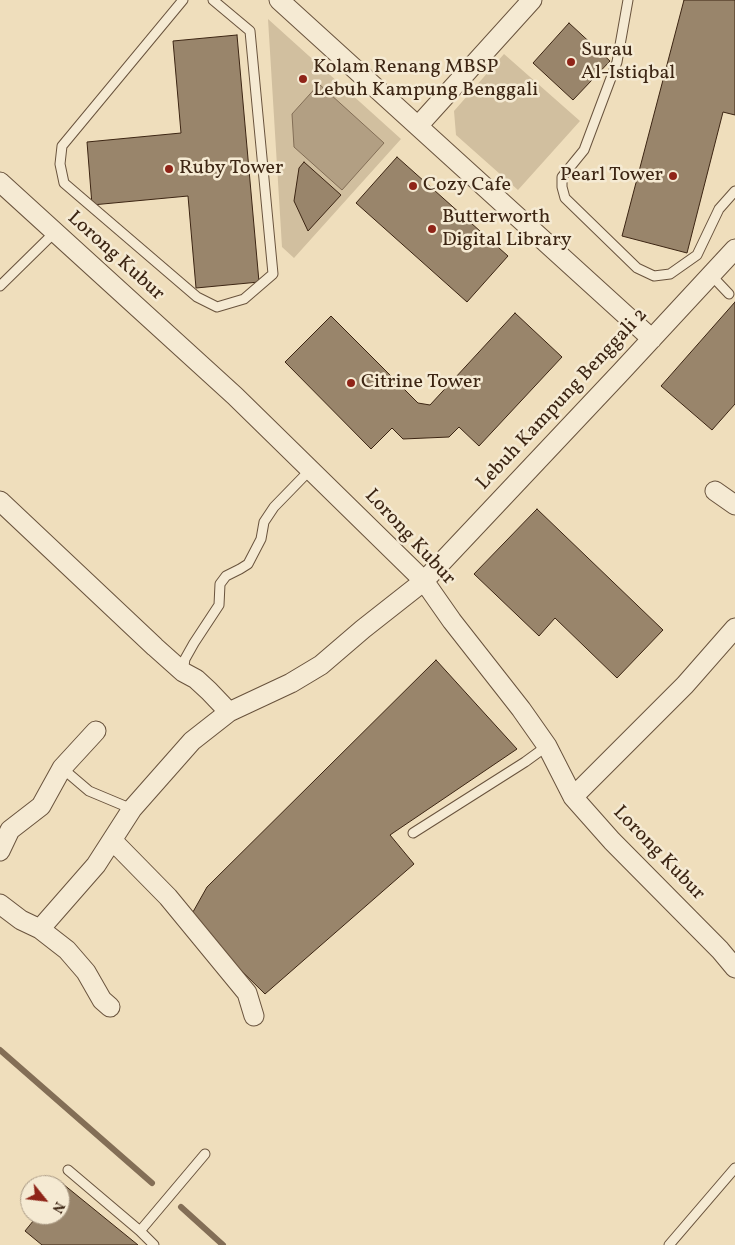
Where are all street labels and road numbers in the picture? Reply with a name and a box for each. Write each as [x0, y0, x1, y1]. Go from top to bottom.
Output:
street label: Lorong Kubur [61, 207, 169, 307]
street label: Lebuh Kampung Benggali 2 [472, 304, 654, 496]
street label: Lorong Kubur [358, 485, 460, 591]
street label: Lorong Kubur [607, 802, 709, 906]

